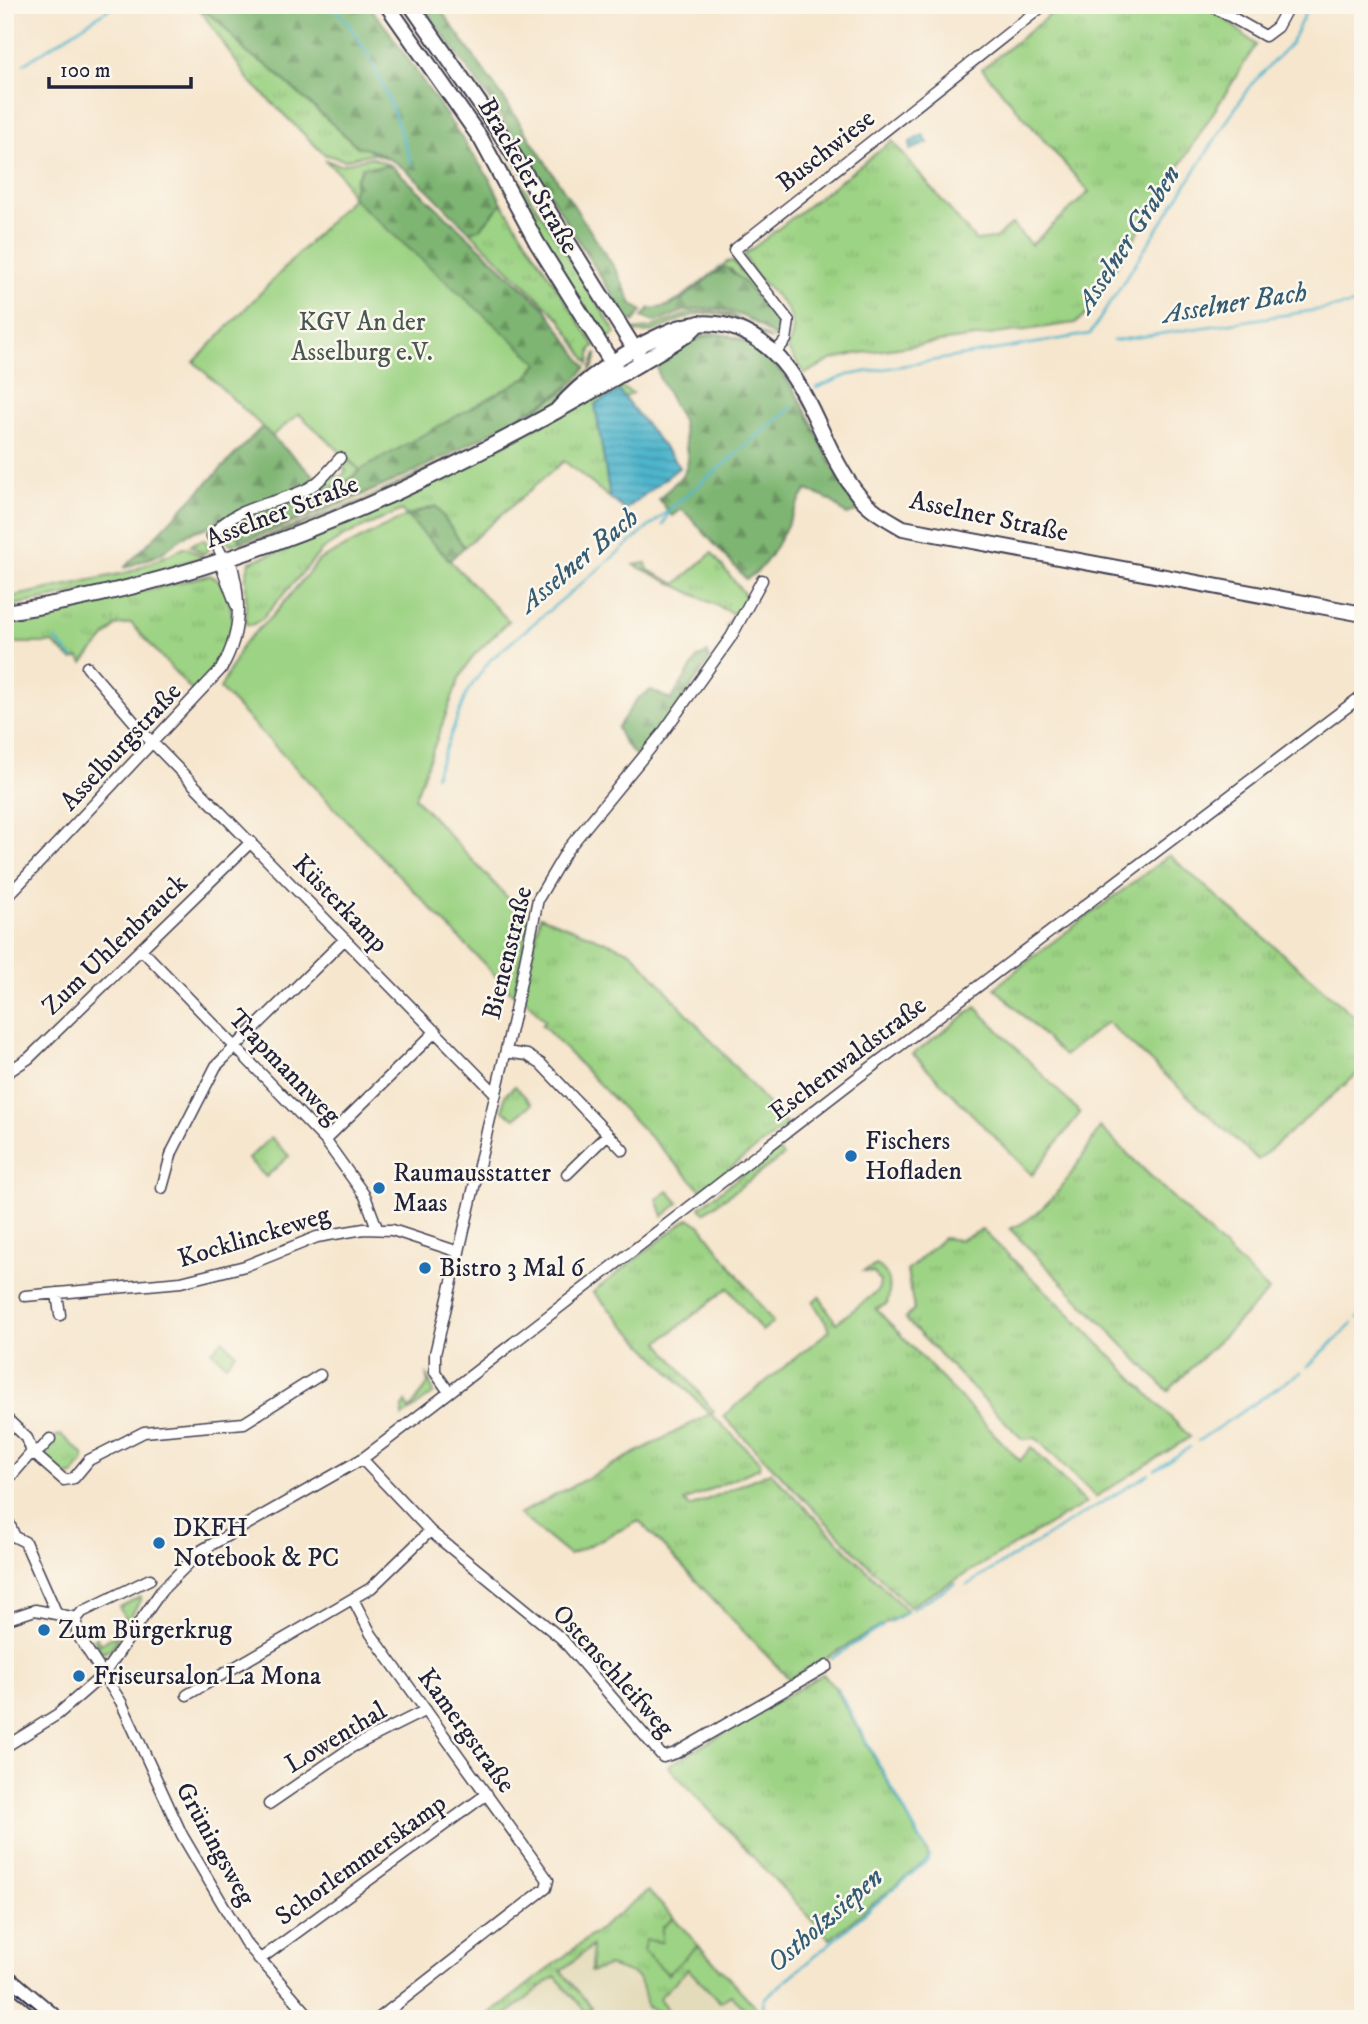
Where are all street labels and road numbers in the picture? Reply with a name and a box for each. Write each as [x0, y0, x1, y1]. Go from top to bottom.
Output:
street label: Brackeler Straße [470, 92, 586, 260]
street label: Buschwiese [770, 102, 882, 200]
street label: Asselner Straße [201, 468, 363, 556]
street label: Asselner Straße [907, 484, 1071, 550]
street label: Asselburgstraße [53, 676, 189, 818]
street label: Küsterkamp [285, 848, 395, 960]
street label: Zum Uhlenbrauck [35, 867, 195, 1023]
street label: Bienenstraße [476, 883, 540, 1023]
street label: Eschenwaldstraße [763, 989, 933, 1129]
street label: Trapmannweg [221, 1002, 348, 1132]
street label: Kocklinckeweg [174, 1198, 334, 1276]
street label: Ostenschleifweg [545, 1598, 681, 1744]
street label: Kamergstraße [410, 1662, 522, 1800]
street label: Lowenthal [279, 1695, 393, 1781]
street label: Grüningsweg [168, 1777, 262, 1912]
street label: Schorlemmerskamp [269, 1787, 453, 1933]

